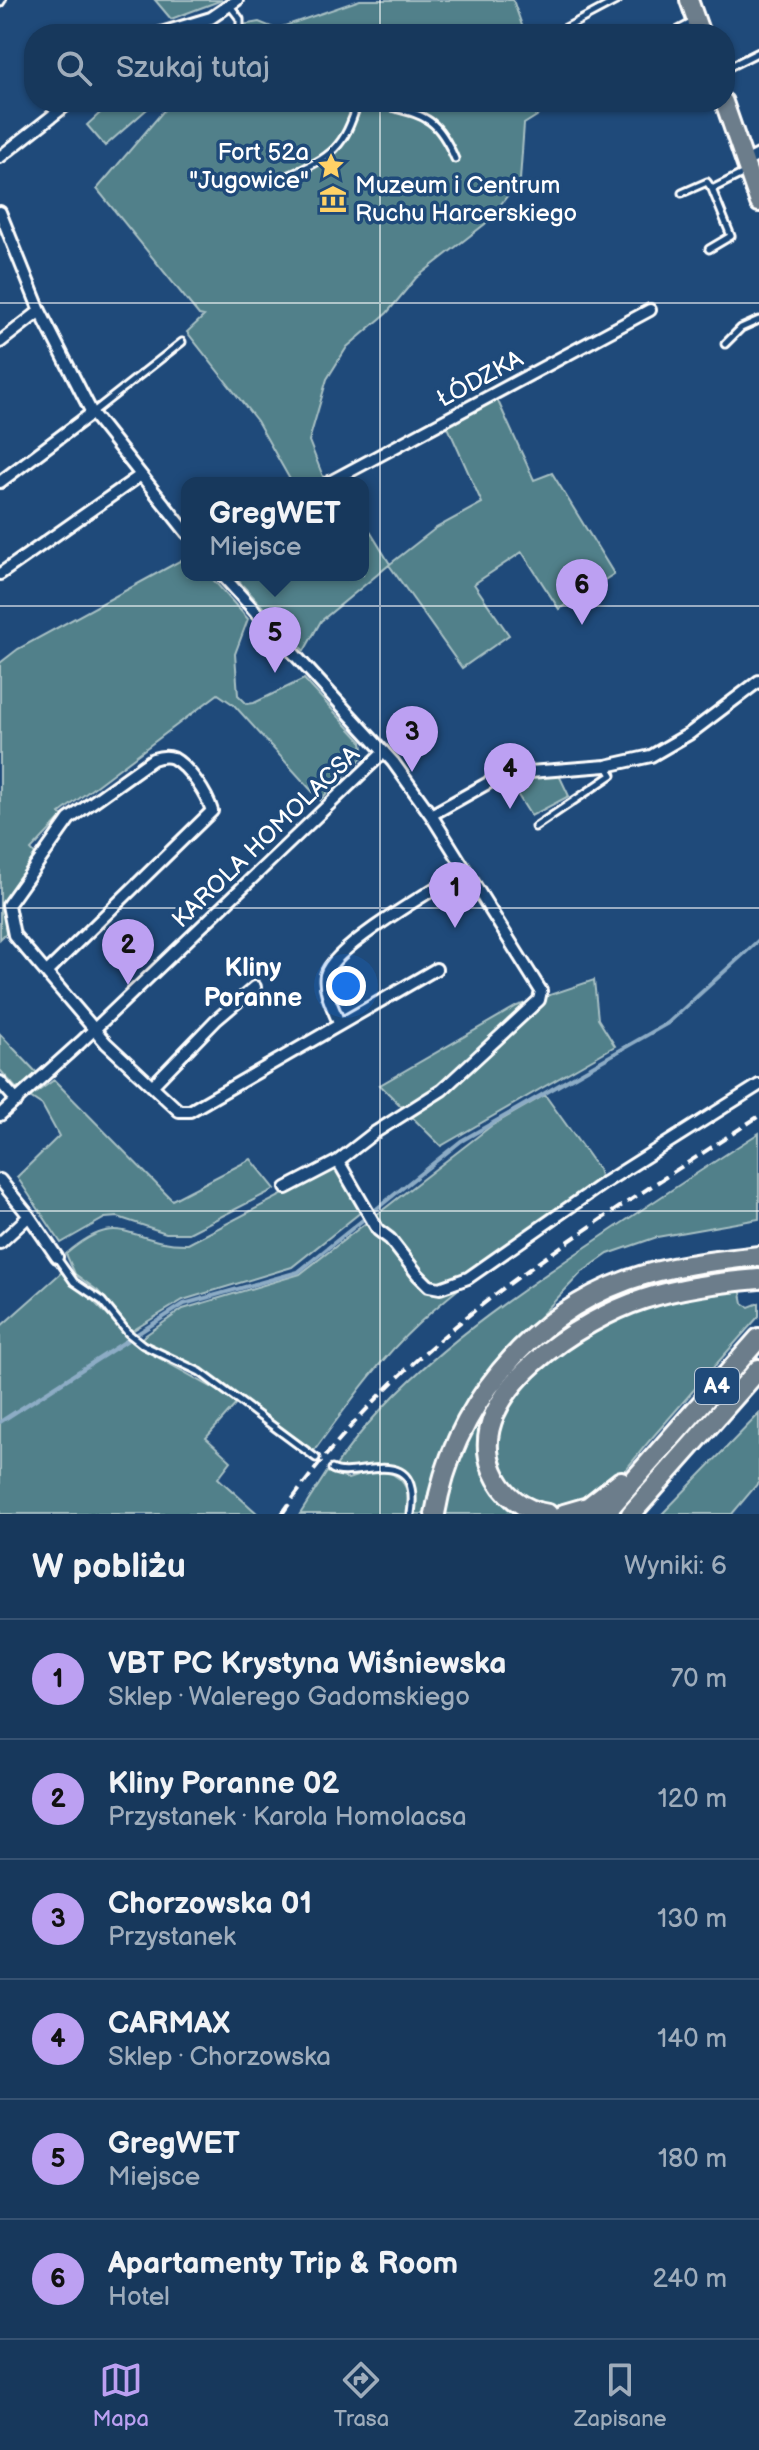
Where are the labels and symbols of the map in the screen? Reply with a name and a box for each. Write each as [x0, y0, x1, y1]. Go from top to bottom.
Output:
place label: Fort 52a "Jugowice" [189, 138, 309, 195]
place icon: Fort 52a "Jugowice" [316, 151, 346, 181]
place label: Muzeum i Centrum Ruchu Harcerskiego [355, 171, 577, 228]
museum icon: Muzeum i Centrum Ruchu Harcerskiego [318, 184, 348, 214]
street label: ŁÓDZKA [431, 343, 528, 414]
pin: 6 [556, 559, 608, 625]
pin: 5 [249, 607, 301, 673]
pin: 3 [386, 706, 438, 772]
street label: KAROLA HOMOLACSA [166, 740, 366, 934]
pin: 4 [484, 743, 536, 809]
pin: 1 [429, 862, 481, 928]
pin: 2 [102, 919, 154, 985]
district label: Kliny Poranne [204, 953, 302, 1014]
your location [326, 966, 366, 1006]
road number: A4 [695, 1368, 739, 1404]

